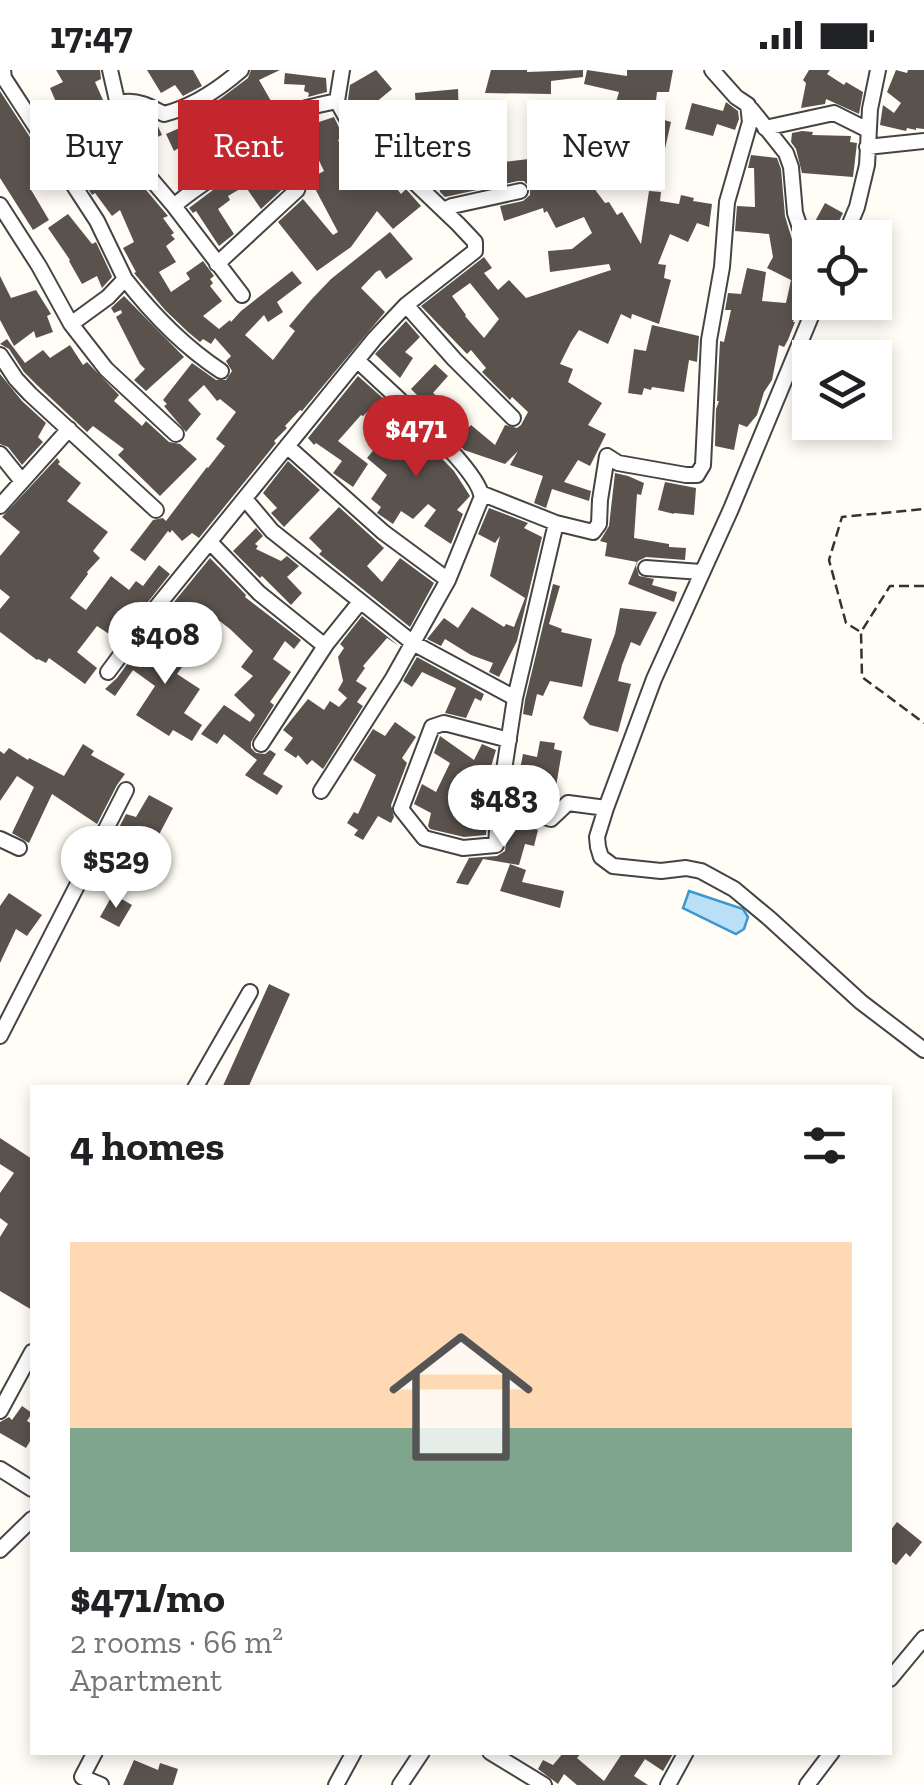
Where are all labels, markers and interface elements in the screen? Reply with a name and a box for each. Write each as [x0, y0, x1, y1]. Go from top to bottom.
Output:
text: 17:47 [50, 12, 133, 58]
chip: Buy [30, 100, 158, 190]
chip: Rent [178, 100, 319, 190]
chip: Filters [339, 100, 507, 190]
chip: New [527, 100, 665, 190]
map controls [792, 220, 892, 440]
button: locate [792, 220, 892, 320]
button: layers [792, 340, 892, 440]
pin: $471 [357, 395, 475, 480]
text: $471 [385, 408, 447, 446]
pin: $408 [106, 602, 224, 687]
text: $408 [130, 615, 200, 653]
pin: $483 [445, 765, 563, 850]
text: $483 [470, 778, 538, 816]
pin: $529 [57, 826, 175, 911]
text: $529 [83, 839, 149, 877]
icon: filters [797, 1118, 852, 1173]
text: 4 homes [70, 1120, 225, 1171]
icon: home [371, 1307, 551, 1487]
text: $471/mo [70, 1572, 225, 1623]
text: 2 rooms · 66 m² [70, 1623, 283, 1661]
text: Apartment [70, 1661, 222, 1699]

